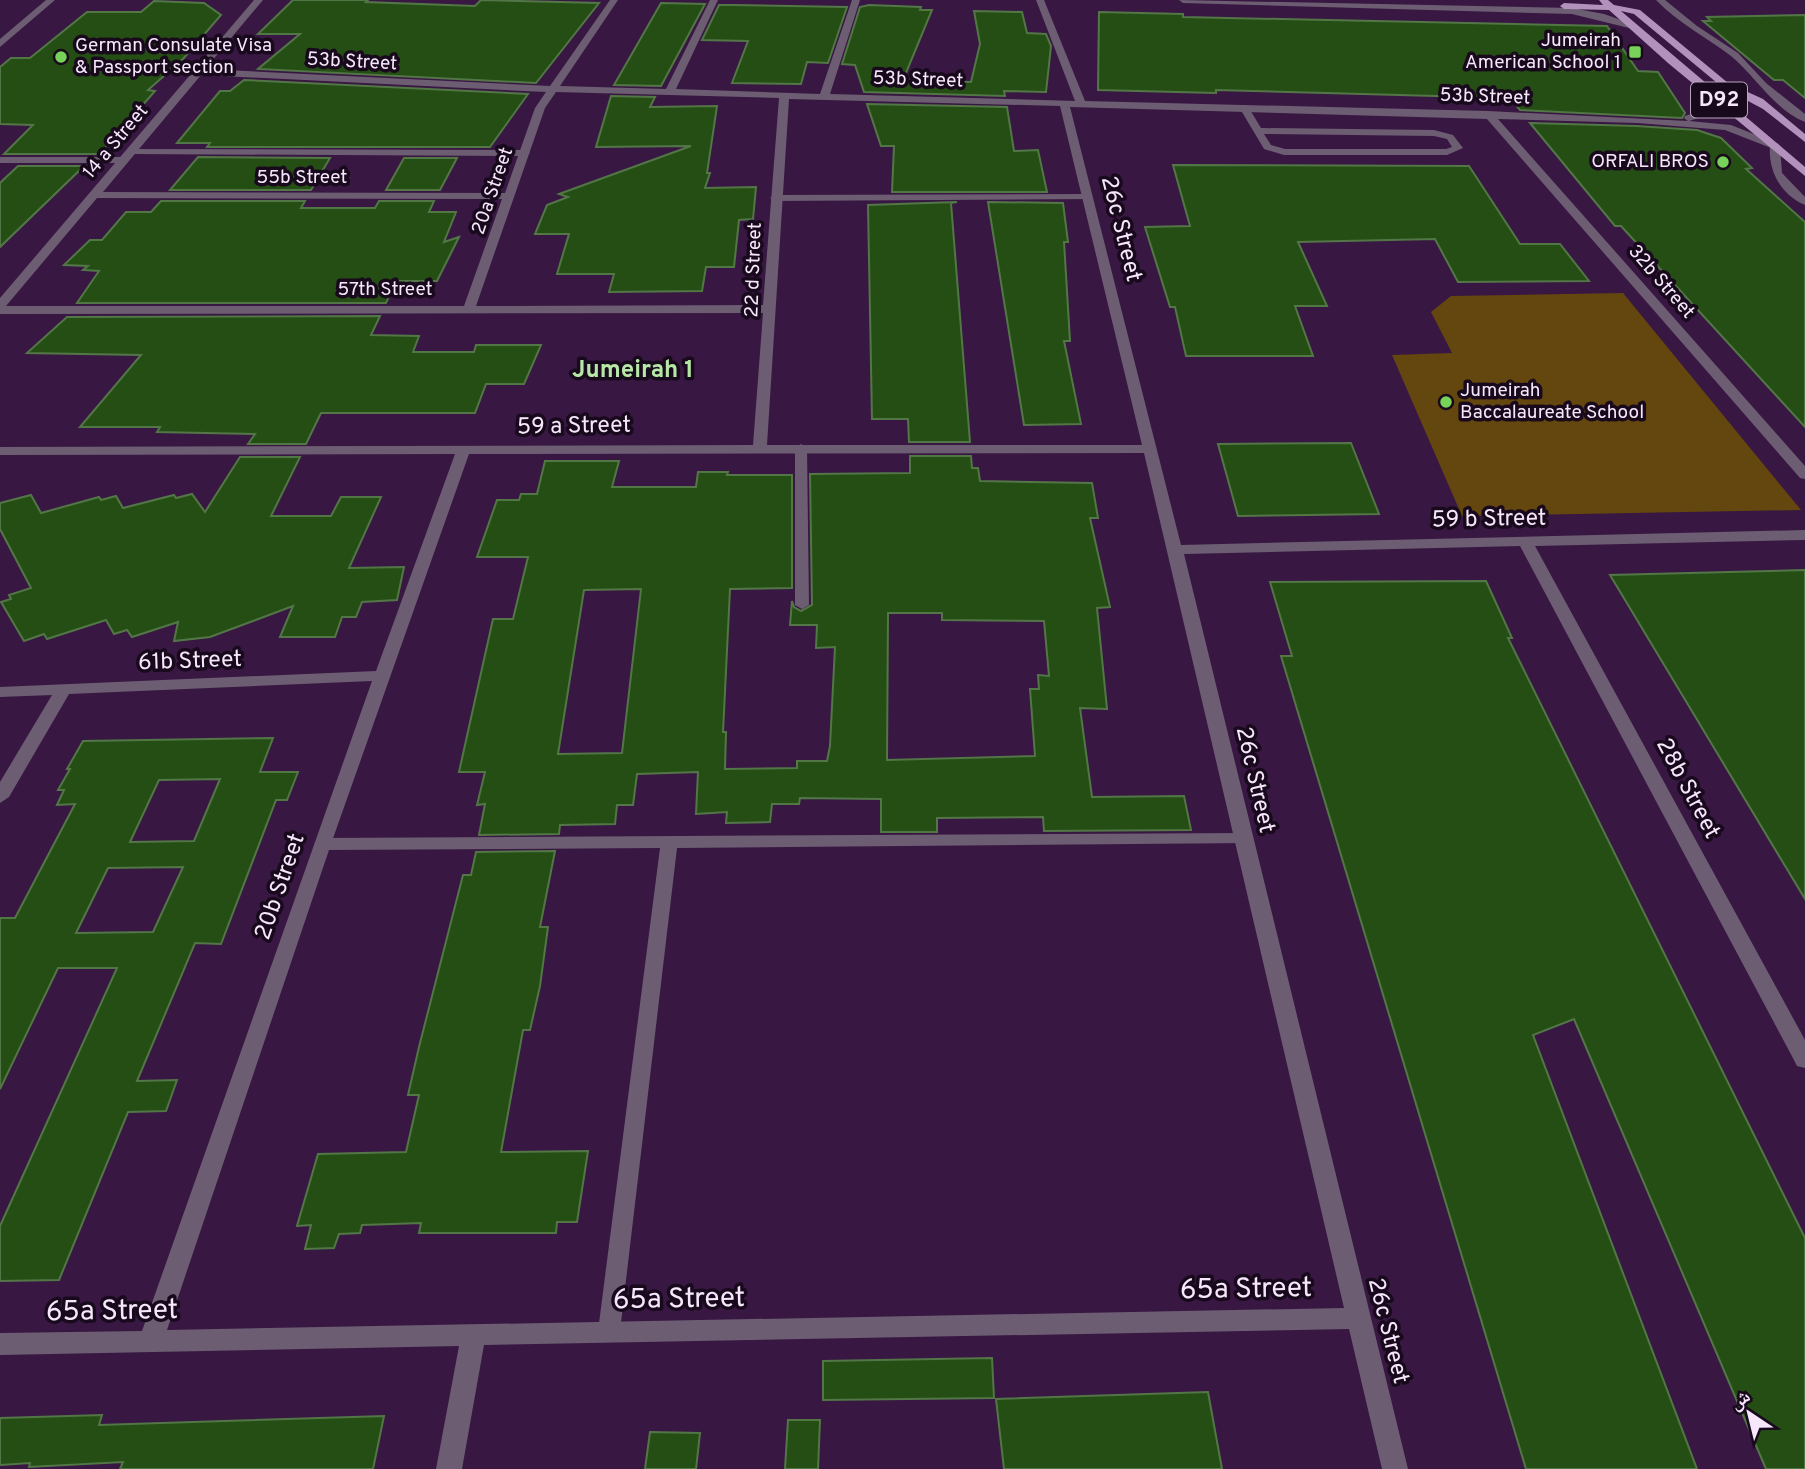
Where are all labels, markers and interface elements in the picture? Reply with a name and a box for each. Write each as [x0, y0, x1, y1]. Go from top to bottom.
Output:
place label: Jumeirah American School 1 [1465, 29, 1621, 75]
place label: German Consulate Visa & Passport section [75, 34, 272, 80]
marker: Jumeirah American School 1 [1627, 44, 1643, 60]
street label: 53b Street [306, 48, 398, 76]
marker: German Consulate Visa & Passport section [53, 49, 69, 65]
street label: 53b Street [872, 66, 964, 94]
road number: D92 [1691, 82, 1747, 118]
street label: 53b Street [1439, 83, 1531, 111]
street label: 14 a Street [78, 100, 154, 184]
street label: 20a Street [467, 144, 519, 238]
place label: ORFALI BROS [1591, 150, 1709, 174]
marker: ORFALI BROS [1715, 154, 1731, 170]
street label: 55b Street [256, 166, 348, 190]
street label: 26c Street [1093, 173, 1147, 285]
street label: 22 d Street [740, 222, 768, 318]
street label: 32b Street [1622, 240, 1700, 324]
street label: 57th Street [337, 278, 433, 302]
district label: Jumeirah 1 [572, 356, 694, 386]
place label: Jumeirah Baccalaureate School [1460, 379, 1644, 425]
marker: Jumeirah Baccalaureate School [1438, 394, 1454, 410]
street label: 59 a Street [517, 412, 631, 442]
street label: 59 b Street [1431, 505, 1547, 535]
street label: 61b Street [138, 646, 242, 678]
street label: 26c Street [1228, 724, 1280, 836]
street label: 28b Street [1648, 734, 1726, 844]
street label: 20b Street [249, 830, 313, 944]
street label: 65a Street [1179, 1271, 1313, 1309]
street label: 26c Street [1360, 1275, 1414, 1387]
street label: 65a Street [612, 1281, 746, 1319]
street label: 65a Street [45, 1293, 179, 1331]
north arrow [1714, 1378, 1784, 1448]
text: ش [1725, 1385, 1756, 1416]

